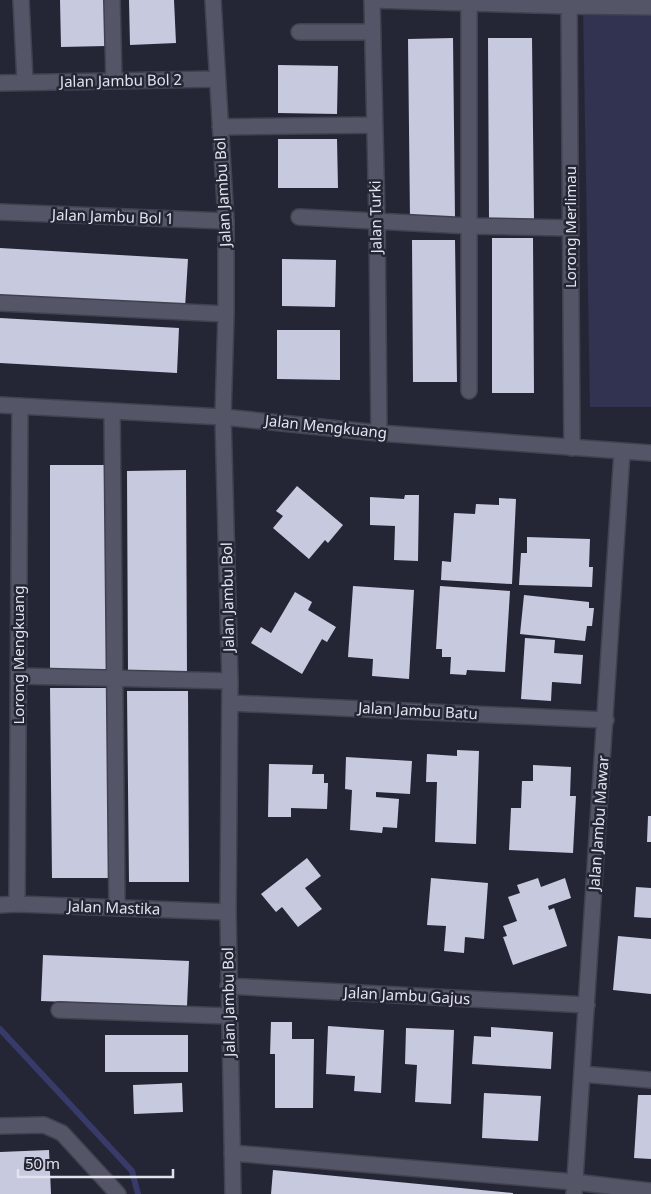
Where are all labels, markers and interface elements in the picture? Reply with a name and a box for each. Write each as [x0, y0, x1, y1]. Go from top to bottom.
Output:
street label: Jalan Jambu Bol 2 [58, 69, 182, 91]
street label: Jalan Jambu Bol [209, 137, 235, 249]
street label: Lorong Merlimau [560, 166, 580, 288]
street label: Jalan Turki [364, 180, 386, 256]
street label: Jalan Jambu Bol 1 [50, 204, 174, 228]
street label: Jalan Mengkuang [262, 409, 388, 442]
street label: Jalan Jambu Bol [216, 542, 238, 654]
street label: Lorong Mengkuang [8, 585, 28, 725]
street label: Jalan Jambu Batu [356, 697, 478, 723]
street label: Jalan Jambu Mawar [583, 755, 613, 893]
street label: Jalan Mastika [65, 895, 161, 919]
street label: Jalan Jambu Bol [217, 947, 239, 1059]
street label: Jalan Jambu Gajus [341, 982, 471, 1008]
scale bar [18, 1146, 172, 1178]
text: 50 m [25, 1153, 60, 1173]

